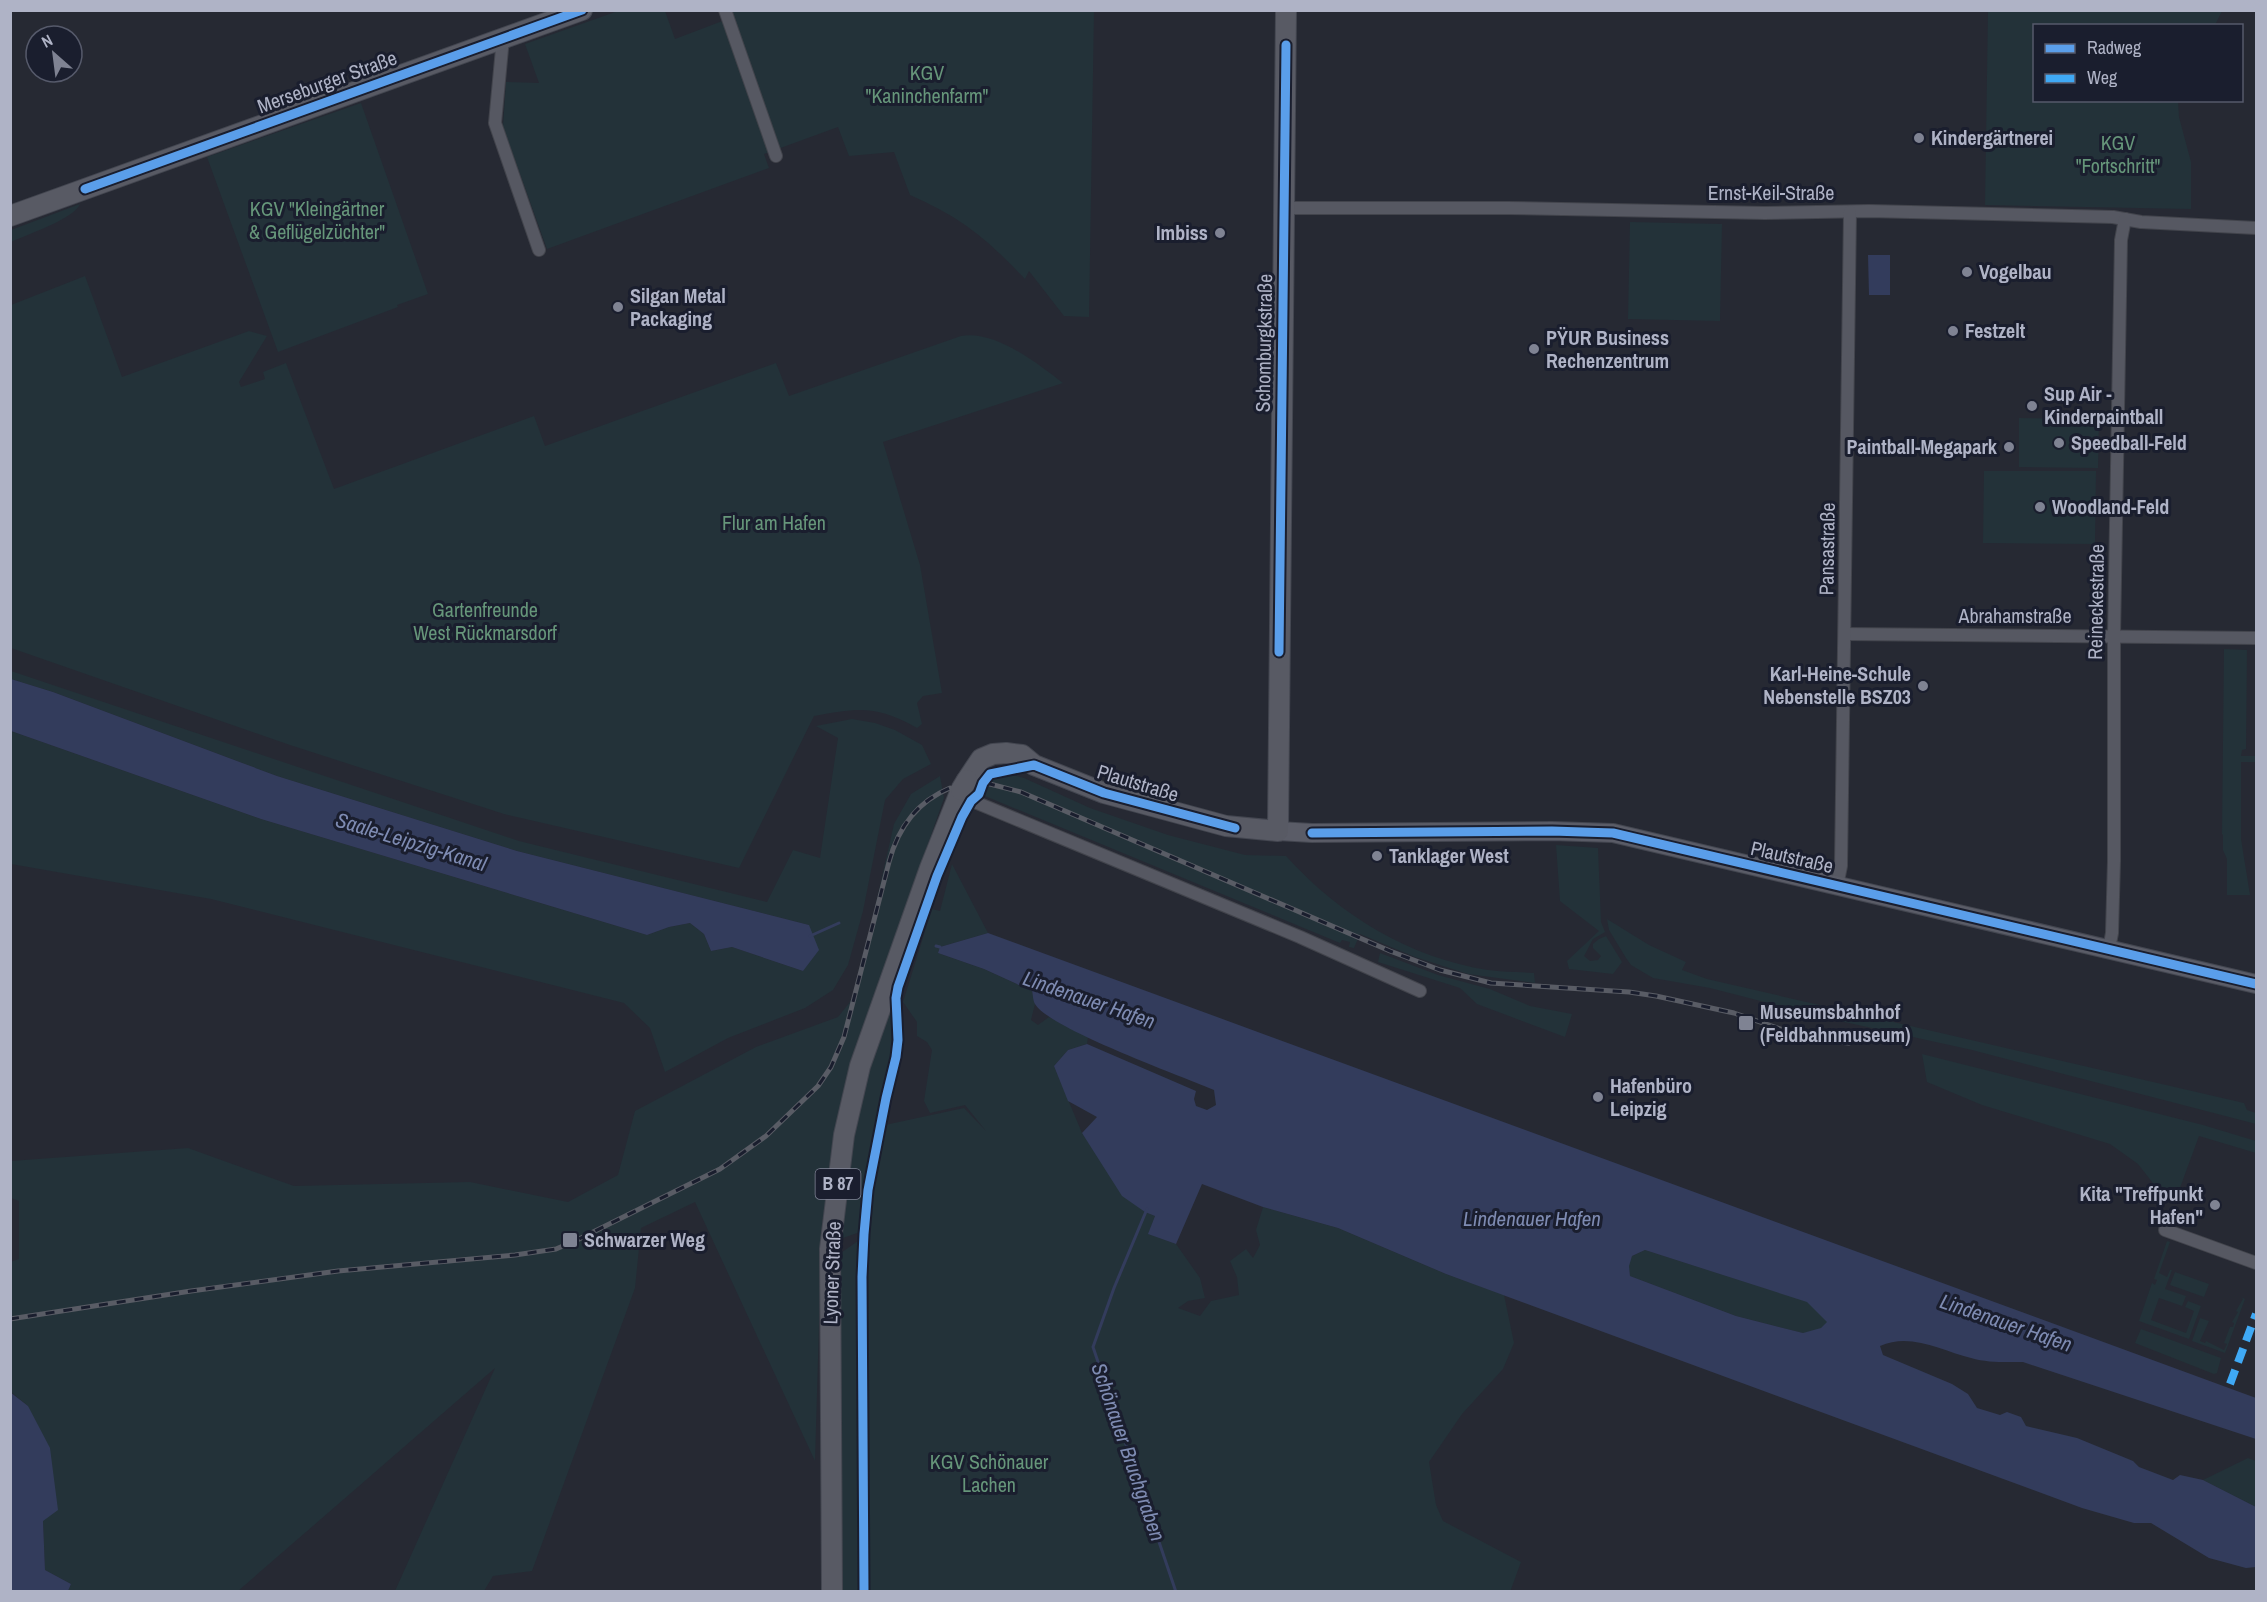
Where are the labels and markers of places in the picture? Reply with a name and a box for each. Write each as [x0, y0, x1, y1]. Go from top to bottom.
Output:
place label: Kindergärtnerei [1931, 124, 2053, 151]
marker: Kindergärtnerei [1912, 131, 1926, 145]
place label: Imbiss [1156, 219, 1208, 246]
marker: Imbiss [1213, 226, 1227, 240]
place label: Vogelbau [1979, 258, 2052, 285]
marker: Vogelbau [1960, 265, 1974, 279]
place label: Silgan Metal Packaging [630, 282, 726, 332]
marker: Silgan Metal Packaging [611, 300, 625, 314]
place label: Festzelt [1965, 317, 2026, 344]
place label: PŸUR Business Rechenzentrum [1546, 324, 1669, 374]
marker: Festzelt [1946, 324, 1960, 338]
marker: PŸUR Business Rechenzentrum [1527, 342, 1541, 356]
place label: Sup Air - Kinderpaintball [2044, 380, 2163, 430]
marker: Sup Air - Kinderpaintball [2025, 399, 2039, 413]
place label: Speedball-Feld [2071, 429, 2187, 456]
place label: Paintball-Megapark [1847, 433, 1998, 460]
marker: Speedball-Feld [2052, 436, 2066, 450]
marker: Paintball-Megapark [2002, 440, 2016, 454]
place label: Woodland-Feld [2052, 493, 2169, 520]
marker: Woodland-Feld [2033, 500, 2047, 514]
place label: Karl-Heine-Schule Nebenstelle BSZ03 [1763, 660, 1911, 710]
marker: Karl-Heine-Schule Nebenstelle BSZ03 [1916, 679, 1930, 693]
place label: Tanklager West [1389, 842, 1509, 869]
marker: Tanklager West [1370, 849, 1384, 863]
place label: Museumsbahnhof (Feldbahnmuseum) [1760, 998, 1910, 1048]
marker: Museumsbahnhof (Feldbahnmuseum) [1737, 1014, 1755, 1032]
place label: Hafenbüro Leipzig [1610, 1072, 1692, 1122]
marker: Hafenbüro Leipzig [1591, 1090, 1605, 1104]
place label: Kita "Treffpunkt Hafen" [2080, 1180, 2204, 1230]
marker: Kita "Treffpunkt Hafen" [2208, 1198, 2222, 1212]
place label: Schwarzer Weg [584, 1226, 705, 1253]
marker: Schwarzer Weg [561, 1231, 579, 1249]

